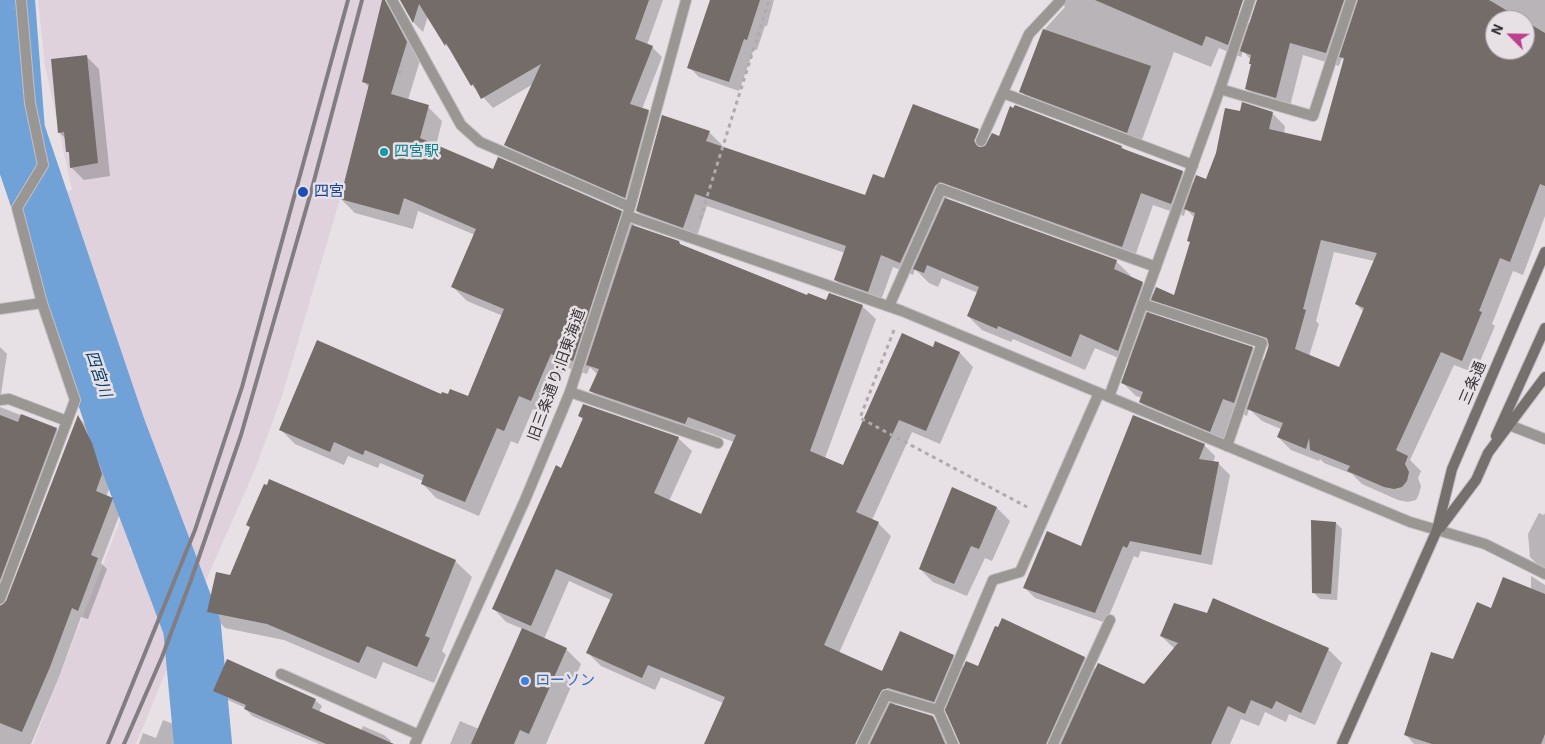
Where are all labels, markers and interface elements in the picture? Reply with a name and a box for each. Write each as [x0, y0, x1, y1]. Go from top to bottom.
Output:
north arrow [1485, 10, 1535, 60]
text: N [1487, 21, 1507, 38]
place label: 四宮駅 [394, 143, 439, 161]
marker: 四宮駅 [378, 146, 390, 158]
place label: 四宮 [314, 183, 344, 201]
marker: 四宮 [296, 185, 310, 199]
street label: 旧三条通り;旧東海道 [525, 306, 589, 444]
water label: 四宮川 [81, 348, 115, 400]
street label: 三条通 [1456, 359, 1490, 407]
place label: ローソン [535, 672, 595, 690]
marker: ローソン [519, 675, 531, 687]

